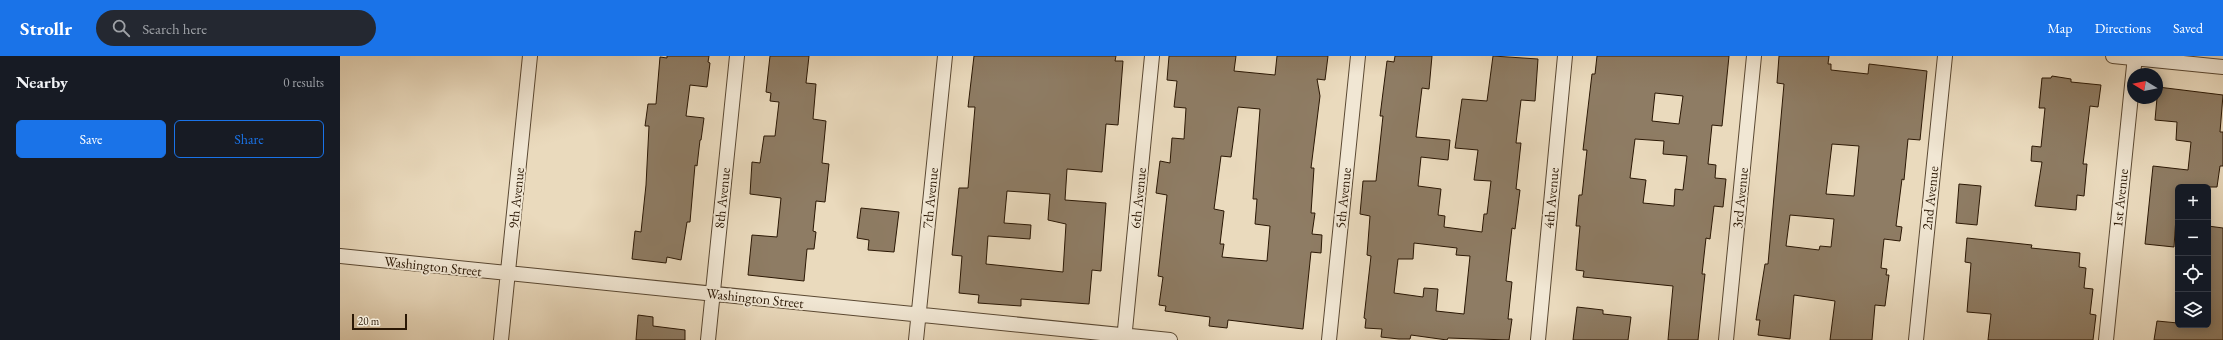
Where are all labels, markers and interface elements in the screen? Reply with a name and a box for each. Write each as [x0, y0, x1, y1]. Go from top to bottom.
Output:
search box [96, 10, 376, 46]
text: Strollr [20, 16, 72, 41]
icon: search [110, 17, 132, 39]
text: Search here [142, 19, 207, 38]
text: Map [2047, 19, 2073, 37]
text: Directions [2095, 19, 2151, 37]
text: Saved [2173, 19, 2203, 37]
north arrow [2127, 68, 2163, 104]
text: Nearby [16, 71, 68, 93]
text: 0 results [283, 74, 324, 91]
button: Save [16, 120, 166, 158]
button: Share [174, 120, 324, 158]
street label: 2nd Avenue [1918, 165, 1942, 231]
street label: 9th Avenue [504, 166, 528, 229]
street label: 8th Avenue [710, 166, 734, 229]
street label: 7th Avenue [918, 166, 942, 229]
street label: 6th Avenue [1126, 166, 1150, 229]
street label: 5th Avenue [1331, 166, 1355, 229]
street label: 4th Avenue [1539, 166, 1563, 229]
street label: 3rd Avenue [1728, 166, 1752, 230]
street label: 1st Avenue [2108, 167, 2132, 228]
map controls [2175, 184, 2211, 328]
button: + [2175, 184, 2211, 220]
button: − [2175, 220, 2211, 256]
street label: Washington Street [383, 252, 483, 280]
button: locate [2175, 256, 2211, 292]
street label: Washington Street [705, 284, 805, 312]
button: layers [2175, 292, 2211, 328]
scale bar [352, 312, 407, 331]
text: 20 m [358, 314, 379, 328]

